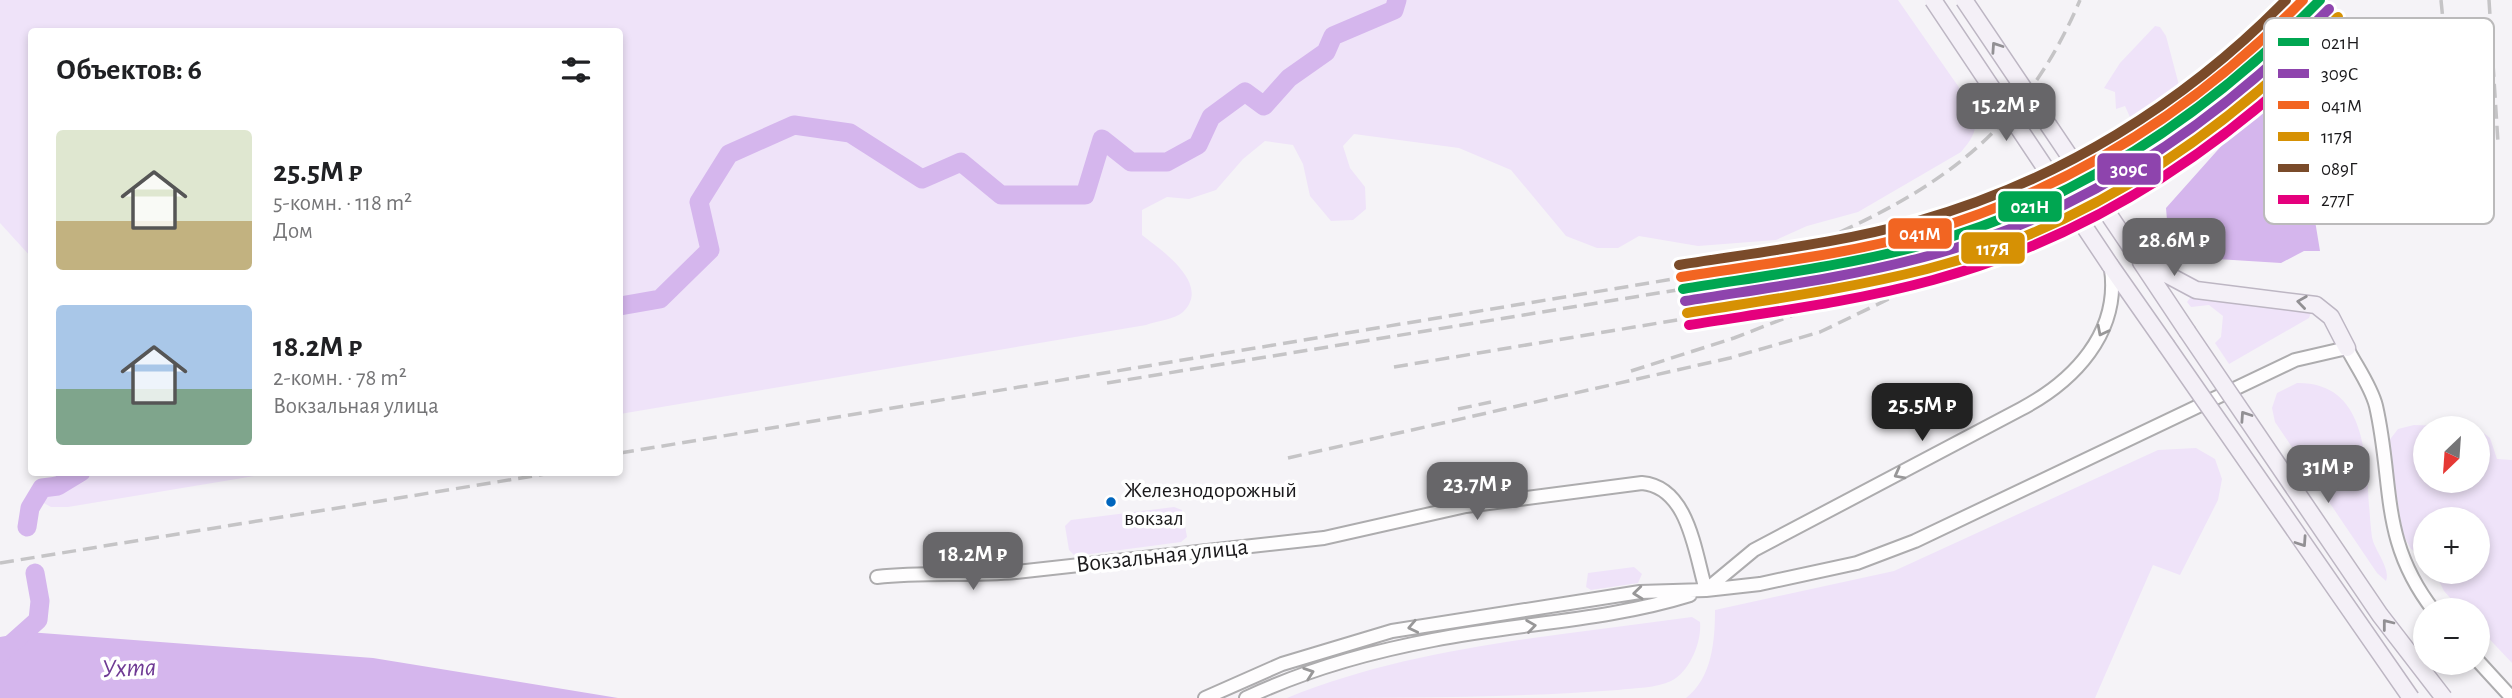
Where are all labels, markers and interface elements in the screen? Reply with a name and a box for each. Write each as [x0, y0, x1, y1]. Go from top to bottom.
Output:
legend [2264, 18, 2494, 224]
text: 021Н [2321, 34, 2360, 53]
one-way arrow [1991, 42, 2004, 55]
icon: filters [557, 51, 595, 89]
text: Объектов: 6 [56, 55, 202, 85]
text: 309С [2321, 65, 2358, 84]
pin: 15.2M ₽ [1941, 83, 2071, 143]
text: 15.2M ₽ [1973, 94, 2039, 117]
text: 041М [2321, 97, 2362, 116]
text: 117Я [2321, 128, 2353, 147]
line badge: 309С [2096, 152, 2162, 186]
text: 25.5M ₽ [273, 157, 362, 187]
icon: home [112, 158, 196, 242]
text: 089Г [2321, 160, 2358, 179]
text: 309С [2110, 161, 2148, 180]
line badge: 021Н [1997, 190, 2063, 223]
text: 277Г [2321, 191, 2354, 210]
text: 5-комн. · 118 m² [273, 192, 412, 215]
text: 021Н [2010, 198, 2050, 217]
line badge: 041М [1887, 217, 1953, 250]
pin: 28.6M ₽ [2109, 218, 2239, 278]
text: Дом [273, 220, 313, 243]
text: 041М [1899, 225, 1941, 244]
text: 28.6M ₽ [2138, 229, 2210, 252]
line badge: 117Я [1960, 231, 2026, 265]
text: 117Я [1976, 240, 2010, 259]
one-way arrow [2296, 295, 2308, 310]
one-way arrow [2096, 324, 2110, 336]
text: 18.2M ₽ [273, 332, 362, 362]
icon: home [112, 333, 196, 417]
text: 2-комн. · 78 m² [273, 367, 407, 390]
pin: 25.5M ₽ [1857, 384, 1987, 443]
text: 25.5M ₽ [1888, 394, 1956, 417]
text: Вокзальная улица [273, 395, 439, 418]
one-way arrow [2241, 411, 2253, 424]
north arrow [2413, 416, 2490, 494]
map controls [2413, 416, 2490, 675]
pin: 31M ₽ [2279, 446, 2377, 505]
text: 31M ₽ [2303, 456, 2353, 479]
pin: 23.7M ₽ [1412, 462, 1542, 522]
one-way arrow [1894, 465, 1907, 479]
text: 23.7M ₽ [1443, 473, 1511, 496]
place label: Железнодорожный вокзал [1124, 479, 1297, 529]
marker: Железнодорожный вокзал [1104, 495, 1118, 509]
button: + [2413, 507, 2490, 584]
pin: 18.2M ₽ [908, 532, 1038, 592]
one-way arrow [2294, 534, 2306, 547]
street label: Вокзальная улица [1075, 535, 1249, 577]
text: 18.2M ₽ [939, 543, 1007, 566]
one-way arrow [1632, 585, 1643, 600]
button: − [2413, 598, 2490, 675]
one-way arrow [1407, 618, 1419, 633]
one-way arrow [1525, 618, 1537, 633]
one-way arrow [2383, 620, 2396, 632]
water label: Ухта [102, 654, 157, 682]
one-way arrow [1303, 667, 1315, 681]

